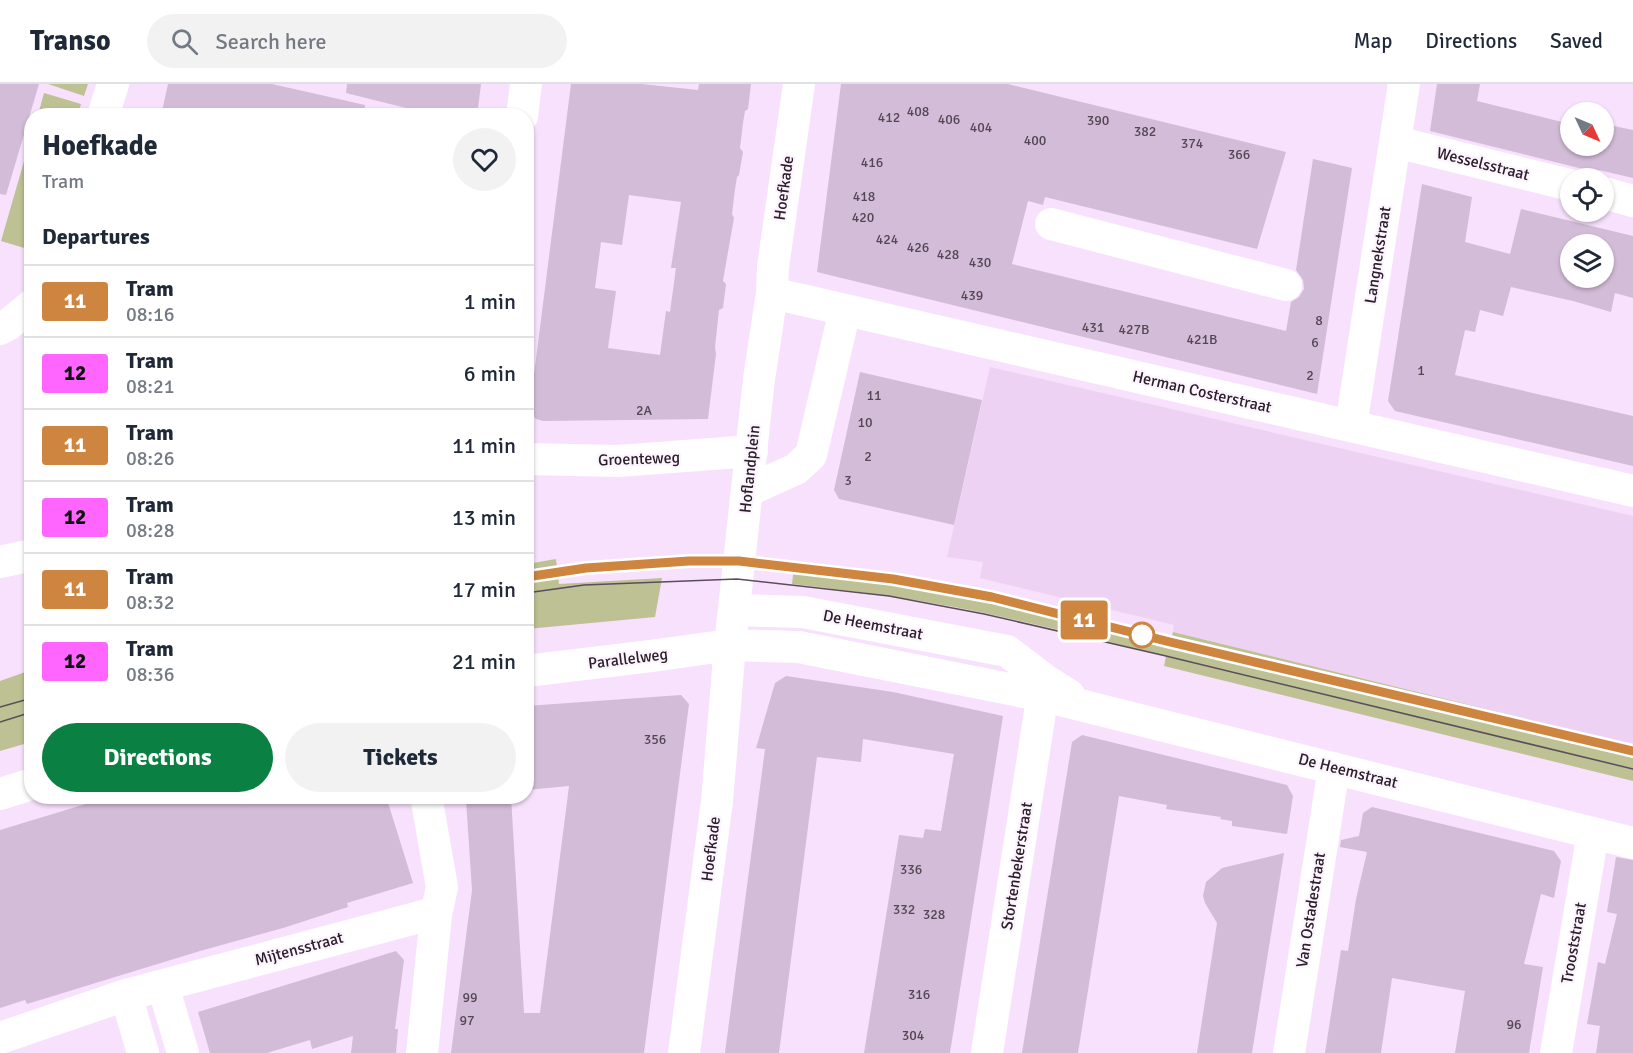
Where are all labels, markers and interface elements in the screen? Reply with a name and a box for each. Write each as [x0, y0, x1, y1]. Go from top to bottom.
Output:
search box [147, 14, 567, 68]
text: Transo [30, 24, 111, 58]
icon: search [168, 25, 201, 58]
text: Search here [216, 28, 326, 55]
text: Map [1354, 28, 1392, 54]
text: Directions [1425, 28, 1517, 54]
text: Saved [1550, 28, 1603, 54]
north arrow [1560, 102, 1614, 156]
map controls [1560, 102, 1614, 288]
house number: 408 [907, 103, 929, 120]
house number: 412 [878, 109, 900, 126]
house number: 406 [938, 111, 960, 128]
house number: 390 [1087, 112, 1109, 129]
house number: 404 [970, 119, 993, 136]
house number: 382 [1134, 123, 1156, 140]
button: heart [453, 128, 516, 191]
text: Hoefkade [42, 129, 158, 163]
house number: 400 [1024, 132, 1046, 149]
house number: 374 [1181, 135, 1204, 152]
street label: Wesselsstraat [1435, 143, 1532, 185]
house number: 366 [1228, 146, 1250, 163]
street label: Hoefkade [770, 154, 798, 222]
house number: 416 [861, 154, 883, 171]
button: locate [1560, 168, 1614, 222]
text: Tram [42, 169, 84, 194]
house number: 418 [853, 188, 875, 205]
street label: Langnekstraat [1360, 205, 1396, 305]
house number: 420 [852, 209, 874, 226]
text: Departures [42, 223, 150, 250]
house number: 424 [876, 231, 899, 248]
button: layers [1560, 234, 1614, 288]
house number: 426 [907, 239, 929, 256]
house number: 428 [937, 246, 959, 263]
house number: 430 [969, 254, 991, 271]
text: Tram [126, 275, 174, 302]
house number: 439 [961, 287, 983, 304]
text: 11 [64, 288, 86, 314]
text: 1 min [464, 288, 516, 315]
text: 08:16 [126, 302, 175, 327]
house number: 8 [1315, 312, 1323, 329]
house number: 431 [1082, 319, 1104, 336]
house number: 427B [1118, 321, 1150, 338]
house number: 421B [1186, 331, 1218, 348]
house number: 6 [1311, 334, 1319, 351]
text: Tram [126, 347, 174, 374]
text: 12 [64, 360, 86, 386]
text: 6 min [464, 360, 516, 387]
house number: 1 [1417, 362, 1425, 379]
street label: Herman Costerstraat [1131, 366, 1274, 418]
house number: 2 [1306, 367, 1314, 384]
text: 08:21 [126, 374, 175, 399]
house number: 11 [866, 387, 882, 404]
house number: 2A [636, 402, 652, 419]
house number: 10 [857, 414, 873, 431]
text: Tram [126, 419, 174, 446]
street label: Hoflandplein [735, 424, 765, 514]
text: 11 [64, 432, 86, 458]
text: 11 min [452, 432, 516, 459]
text: 08:26 [126, 446, 175, 471]
street label: Groenteweg [598, 448, 680, 470]
house number: 2 [864, 448, 872, 465]
house number: 3 [844, 472, 852, 489]
text: Tram [126, 491, 174, 518]
text: 12 [64, 504, 86, 530]
text: 13 min [452, 504, 516, 531]
text: 08:28 [126, 518, 175, 543]
text: Tram [126, 563, 174, 590]
text: 11 [64, 576, 86, 602]
text: 17 min [452, 576, 516, 603]
text: 08:32 [126, 590, 175, 615]
line badge: 11 [1057, 600, 1111, 640]
street label: De Heemstraat [821, 606, 925, 645]
text: 11 [1073, 607, 1095, 633]
unlabelled marker [1129, 622, 1155, 648]
text: Tram [126, 635, 174, 662]
street label: Parallelweg [587, 644, 669, 674]
text: 12 [64, 648, 86, 674]
text: 21 min [452, 648, 516, 675]
text: 08:36 [126, 662, 175, 687]
button: Directions [42, 723, 273, 792]
button: Tickets [285, 723, 516, 792]
house number: 356 [644, 731, 666, 748]
street label: De Heemstraat [1296, 749, 1400, 793]
street label: Stortenbekerstraat [997, 800, 1037, 931]
street label: Hoefkade [697, 816, 725, 882]
street label: Van Ostadestraat [1292, 850, 1330, 969]
house number: 336 [900, 861, 922, 878]
house number: 332 [893, 901, 915, 918]
street label: Trooststraat [1557, 901, 1591, 985]
house number: 328 [923, 906, 945, 923]
street label: Mijtensstraat [253, 927, 346, 970]
house number: 316 [908, 986, 930, 1003]
house number: 99 [462, 989, 478, 1006]
house number: 97 [459, 1012, 475, 1029]
house number: 96 [1506, 1016, 1522, 1033]
house number: 304 [902, 1027, 925, 1044]

